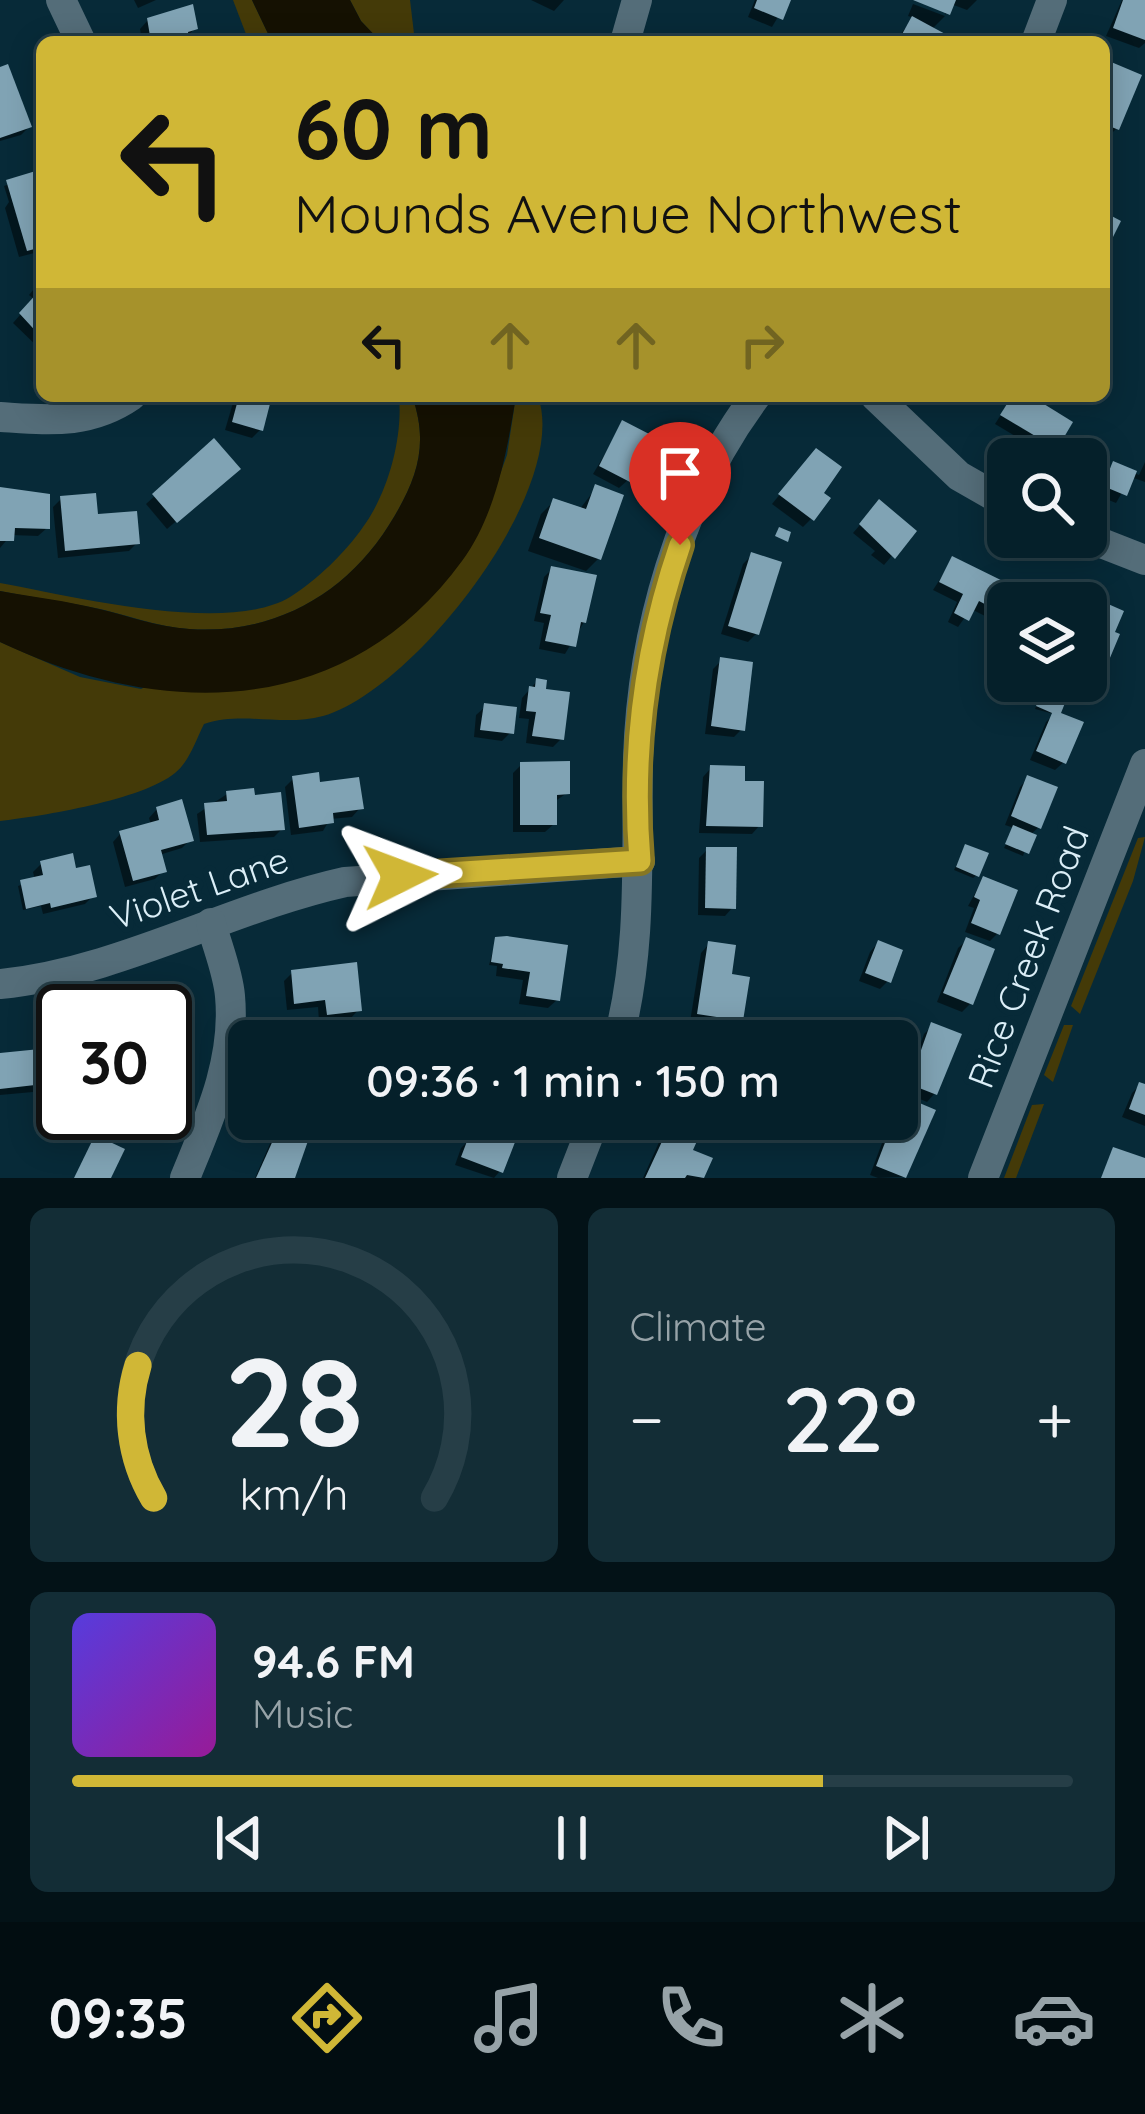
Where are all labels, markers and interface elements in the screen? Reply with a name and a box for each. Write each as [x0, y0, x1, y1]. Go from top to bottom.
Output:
text: 60 m [294, 75, 493, 180]
icon: left [96, 84, 252, 240]
text: Mounds Avenue Northwest [294, 179, 962, 247]
icon: left [351, 312, 417, 378]
icon: ahead [477, 312, 543, 378]
icon: ahead [603, 312, 669, 378]
icon: right [729, 312, 795, 378]
pin [629, 422, 731, 545]
map controls [987, 438, 1107, 702]
button: search [987, 438, 1107, 558]
icon: arrive [647, 440, 713, 506]
button: layers [987, 582, 1107, 702]
position arrow [337, 813, 463, 939]
street label: Rice Creek Road [957, 820, 1098, 1094]
street label: Violet Lane [104, 836, 294, 939]
speed limit sign: 30 [36, 984, 192, 1140]
text: 09:36 · 1 min · 150 m [366, 1052, 780, 1108]
text: Climate [630, 1302, 767, 1351]
text: 28 [224, 1322, 363, 1478]
text: 22° [782, 1362, 917, 1475]
text: − [630, 1377, 664, 1460]
text: + [1036, 1377, 1073, 1460]
text: km/h [239, 1467, 348, 1521]
text: 94.6 FM [252, 1633, 415, 1689]
text: Music [252, 1689, 353, 1738]
icon: previous [206, 1805, 272, 1871]
icon: pause [539, 1805, 605, 1871]
icon: next [873, 1805, 939, 1871]
icon: directions [285, 1976, 369, 2060]
icon: music [467, 1976, 551, 2060]
icon: phone [649, 1976, 733, 2060]
icon: climate [830, 1976, 914, 2060]
icon: car [1012, 1976, 1096, 2060]
text: 09:35 [49, 1984, 188, 2052]

